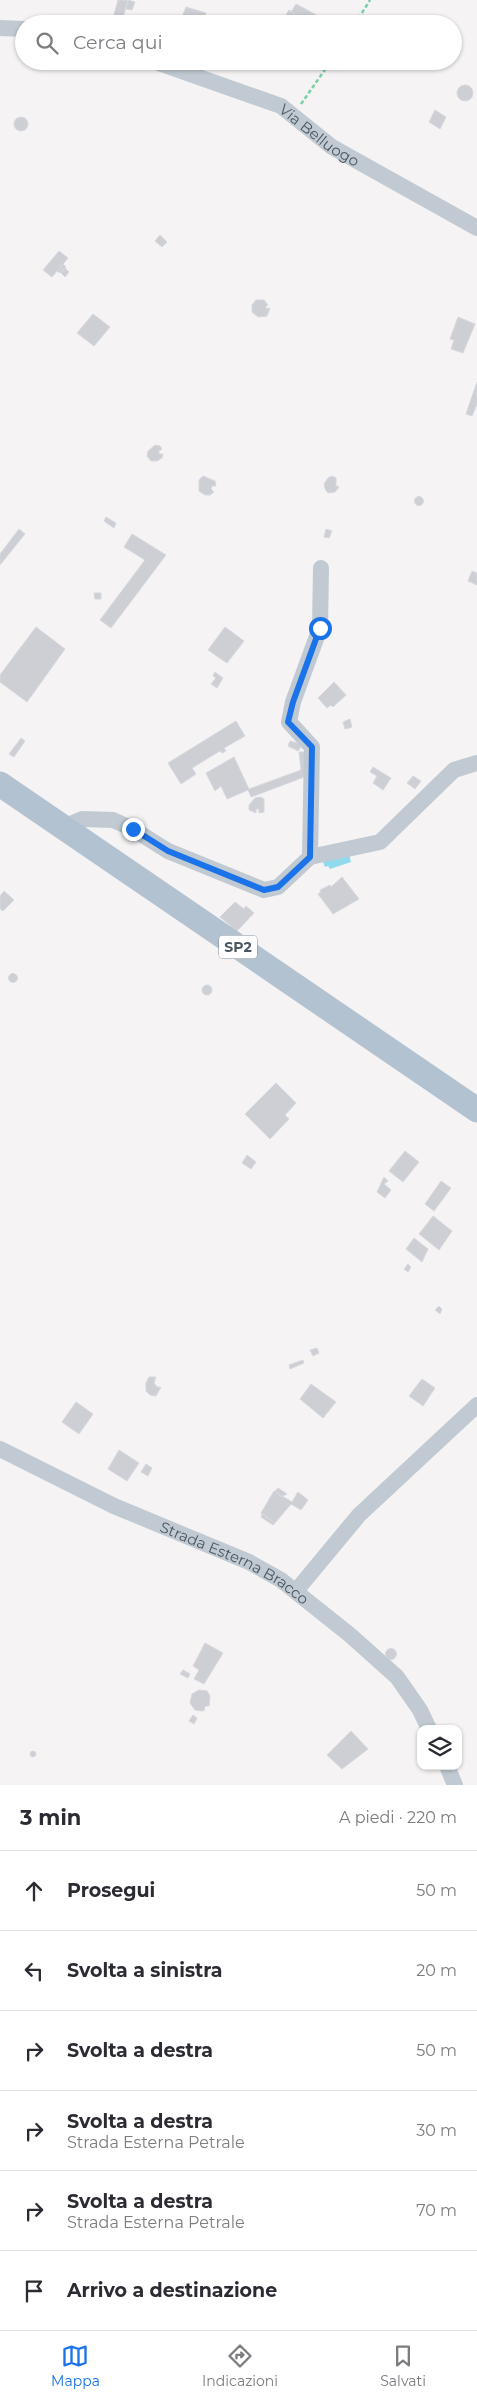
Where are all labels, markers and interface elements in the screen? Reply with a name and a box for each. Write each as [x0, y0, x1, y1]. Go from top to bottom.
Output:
search box [15, 15, 462, 70]
icon: search [33, 29, 61, 57]
text: Cerca qui [73, 31, 163, 54]
street label: Via Belluogo [276, 99, 363, 170]
route start [309, 617, 332, 640]
route end [122, 818, 145, 841]
road number: SP2 [219, 936, 257, 959]
street label: Strada Esterna Bracco [157, 1517, 313, 1608]
map controls [417, 1725, 462, 1770]
button: layers [417, 1725, 462, 1770]
text: 3 min [20, 1805, 81, 1830]
text: A piedi · 220 m [339, 1808, 457, 1827]
icon: ahead [20, 1877, 48, 1905]
text: Prosegui [67, 1879, 155, 1902]
text: 50 m [416, 1881, 457, 1900]
icon: left [20, 1957, 48, 1985]
text: Svolta a sinistra [67, 1959, 222, 1982]
text: 20 m [416, 1961, 457, 1980]
icon: right [20, 2037, 48, 2065]
text: Svolta a destra [67, 2039, 213, 2062]
text: 50 m [416, 2041, 457, 2060]
text: Svolta a destra [67, 2110, 213, 2133]
icon: right [20, 2117, 48, 2145]
text: 30 m [416, 2121, 457, 2140]
text: Strada Esterna Petrale [67, 2133, 245, 2152]
text: Svolta a destra [67, 2190, 213, 2213]
icon: right [20, 2197, 48, 2225]
text: 70 m [416, 2201, 457, 2220]
text: Strada Esterna Petrale [67, 2213, 245, 2232]
icon: arrive [20, 2277, 48, 2305]
text: Arrivo a destinazione [67, 2279, 277, 2302]
tab: Mappa [51, 2342, 100, 2390]
tab: Indicazioni [202, 2342, 278, 2390]
tab: Salvati [380, 2342, 426, 2390]

